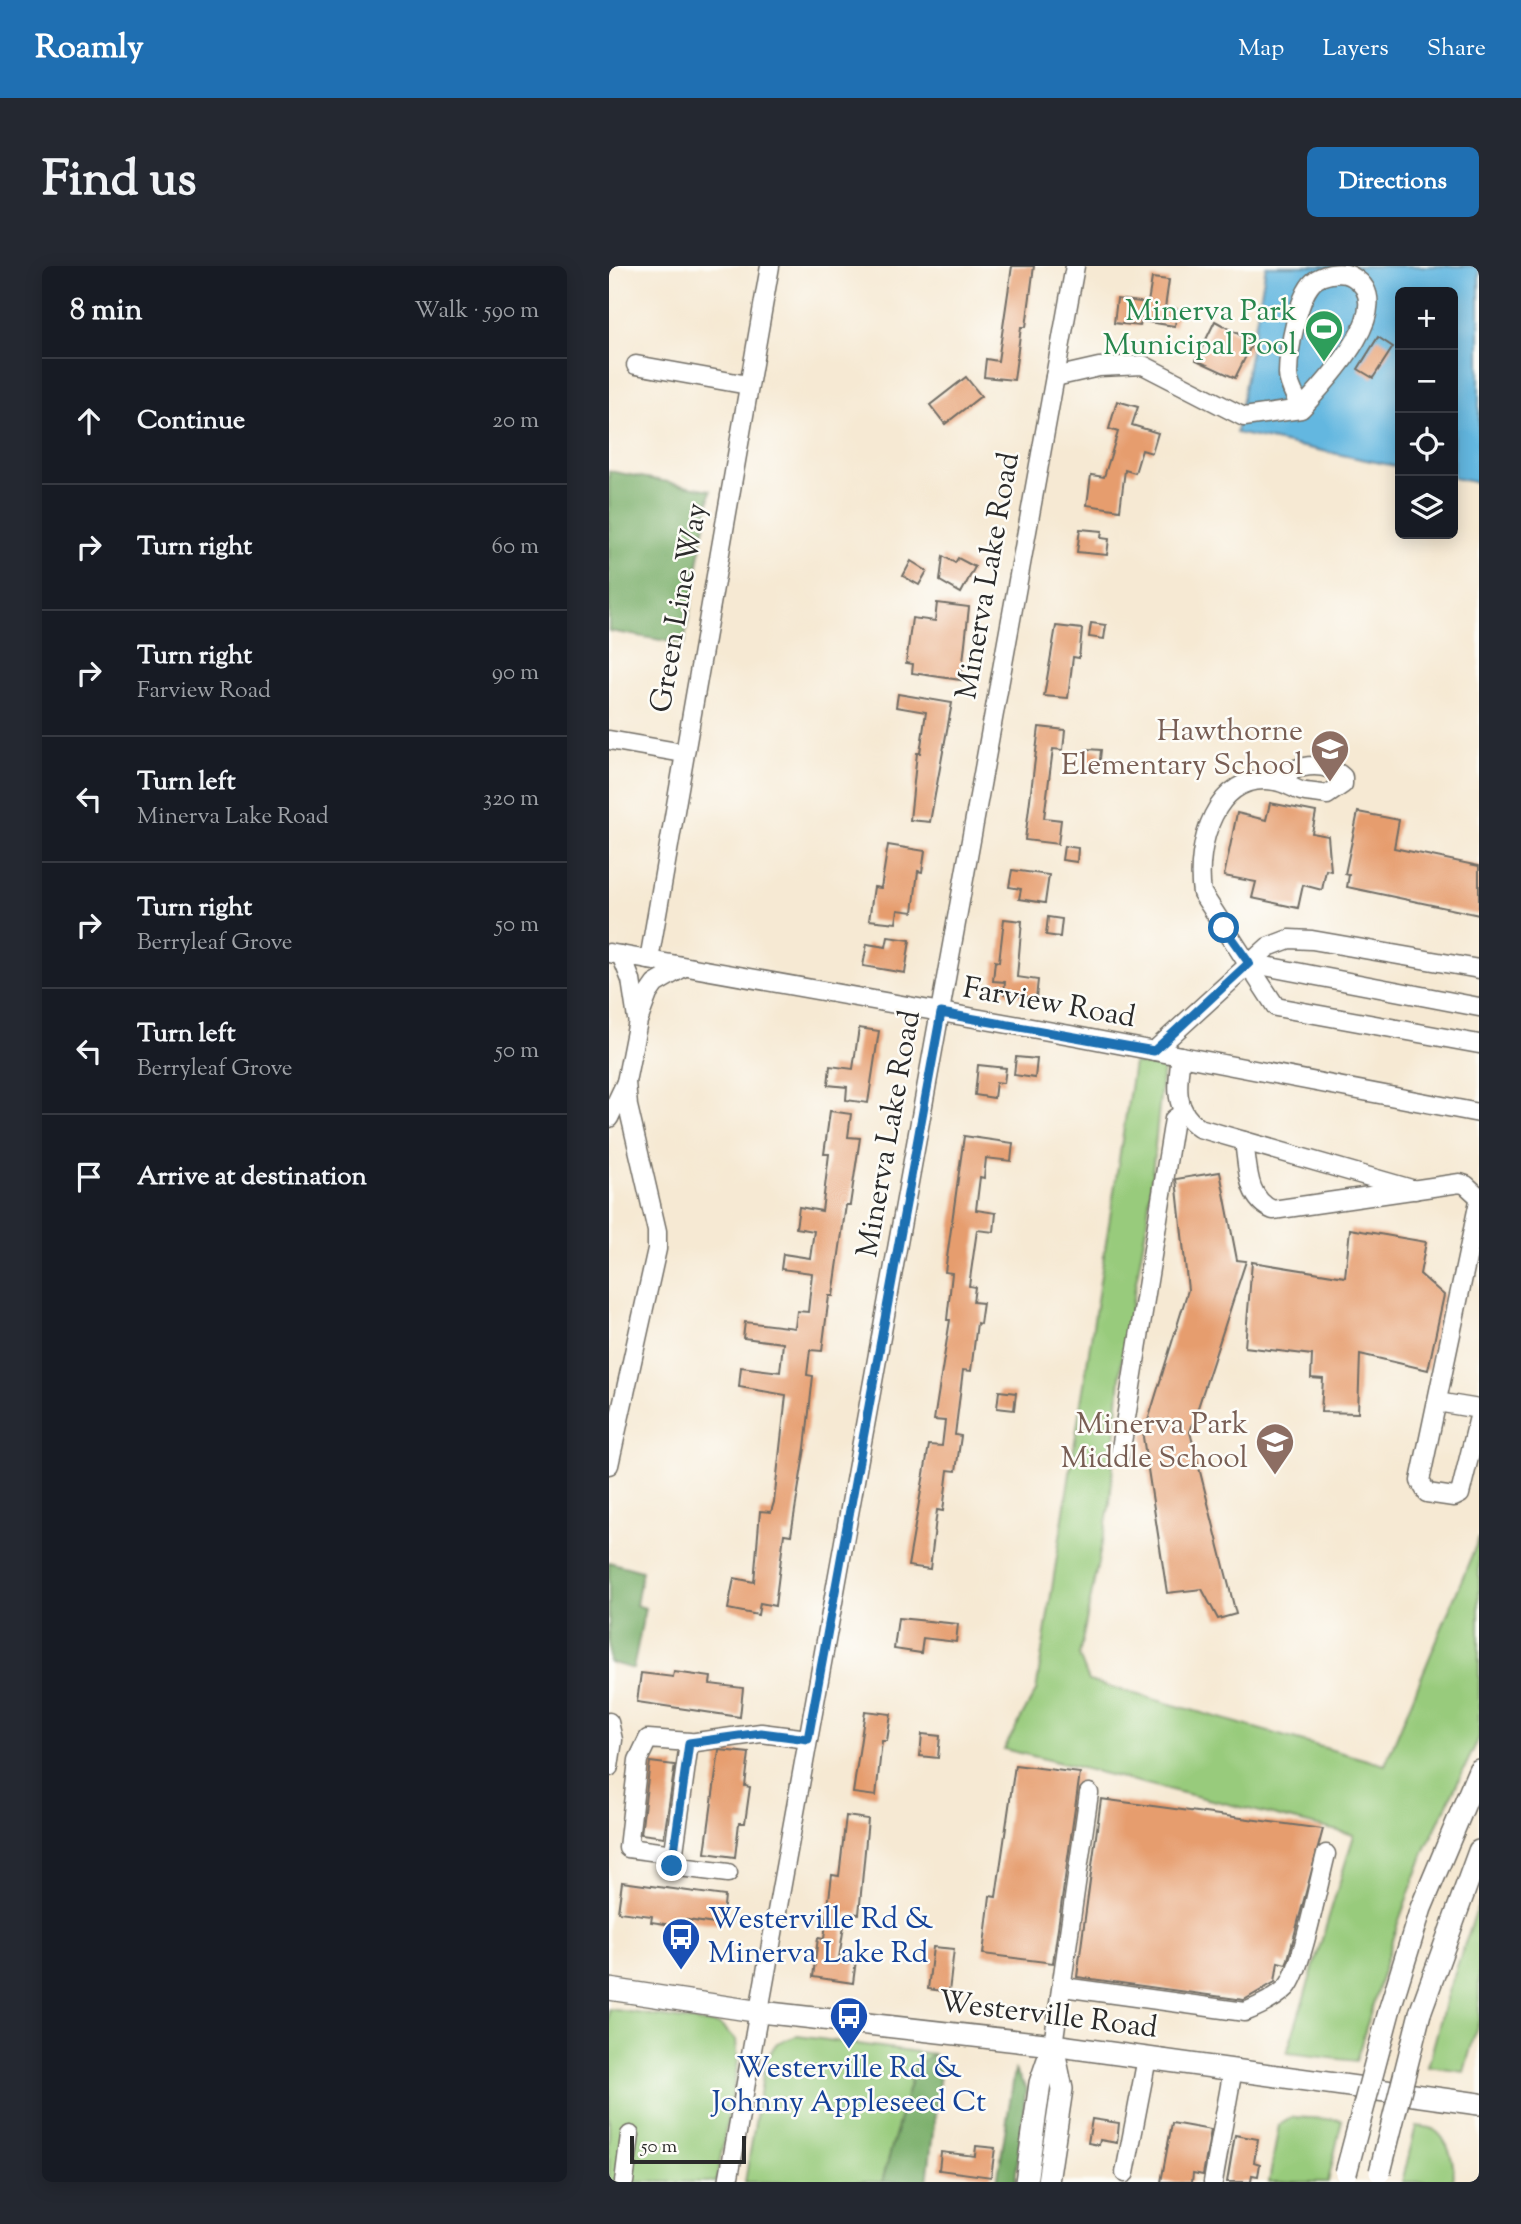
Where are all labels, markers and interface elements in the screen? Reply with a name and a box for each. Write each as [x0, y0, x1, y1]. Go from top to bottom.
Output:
text: Roamly [35, 25, 144, 73]
text: Map [1238, 32, 1284, 66]
text: Layers [1322, 32, 1389, 66]
text: Share [1427, 32, 1486, 66]
text: Find us [42, 147, 196, 217]
button: Directions [1307, 147, 1479, 217]
map controls [1395, 287, 1458, 539]
button: + [1395, 287, 1458, 350]
text: 8 min [70, 290, 142, 333]
place label: Minerva Park Municipal Pool [1103, 291, 1297, 368]
text: Walk · 590 m [414, 295, 539, 328]
sports icon: Minerva Park Municipal Pool [1303, 308, 1345, 363]
button: − [1395, 350, 1458, 413]
icon: ahead [70, 402, 108, 440]
text: Continue [137, 403, 245, 440]
text: 20 m [492, 405, 539, 438]
button: locate [1395, 413, 1458, 476]
street label: Minerva Lake Road [946, 449, 1032, 703]
button: layers [1395, 476, 1458, 539]
street label: Green Line Way [640, 500, 720, 716]
icon: right [70, 528, 108, 566]
text: Turn right [137, 529, 252, 566]
text: 60 m [491, 531, 539, 564]
text: Turn right [137, 638, 252, 675]
icon: right [70, 654, 108, 692]
text: 90 m [492, 657, 539, 690]
text: Farview Road [137, 675, 271, 708]
place label: Hawthorne Elementary School [1061, 711, 1303, 788]
school or university icon: Hawthorne Elementary School [1309, 728, 1351, 783]
text: Turn left [137, 764, 236, 801]
icon: left [70, 780, 108, 818]
text: 320 m [483, 783, 539, 816]
text: Minerva Lake Road [137, 801, 329, 834]
text: Turn right [137, 890, 252, 927]
icon: right [70, 906, 108, 944]
text: 50 m [495, 909, 539, 942]
route start [1208, 912, 1239, 943]
text: Berryleaf Grove [137, 927, 293, 960]
street label: Farview Road [959, 968, 1139, 1040]
street label: Minerva Lake Road [847, 1007, 933, 1261]
text: Turn left [137, 1016, 236, 1053]
icon: left [70, 1032, 108, 1070]
text: 50 m [495, 1035, 539, 1068]
text: Berryleaf Grove [137, 1053, 293, 1086]
icon: arrive [70, 1158, 108, 1196]
text: Arrive at destination [137, 1159, 367, 1196]
place label: Minerva Park Middle School [1060, 1404, 1248, 1481]
school or university icon: Minerva Park Middle School [1254, 1421, 1296, 1476]
route end [656, 1850, 687, 1881]
place label: Westerville Rd & Minerva Lake Rd [708, 1899, 934, 1976]
bus stop icon: Westerville Rd & Minerva Lake Rd [660, 1916, 702, 1971]
street label: Westerville Road [936, 1981, 1160, 2051]
bus stop icon: Westerville Rd & Johnny Appleseed Ct [828, 1995, 870, 2050]
place label: Westerville Rd & Johnny Appleseed Ct [710, 2048, 986, 2125]
scale bar [630, 2133, 745, 2165]
text: 50 m [641, 2134, 677, 2161]

